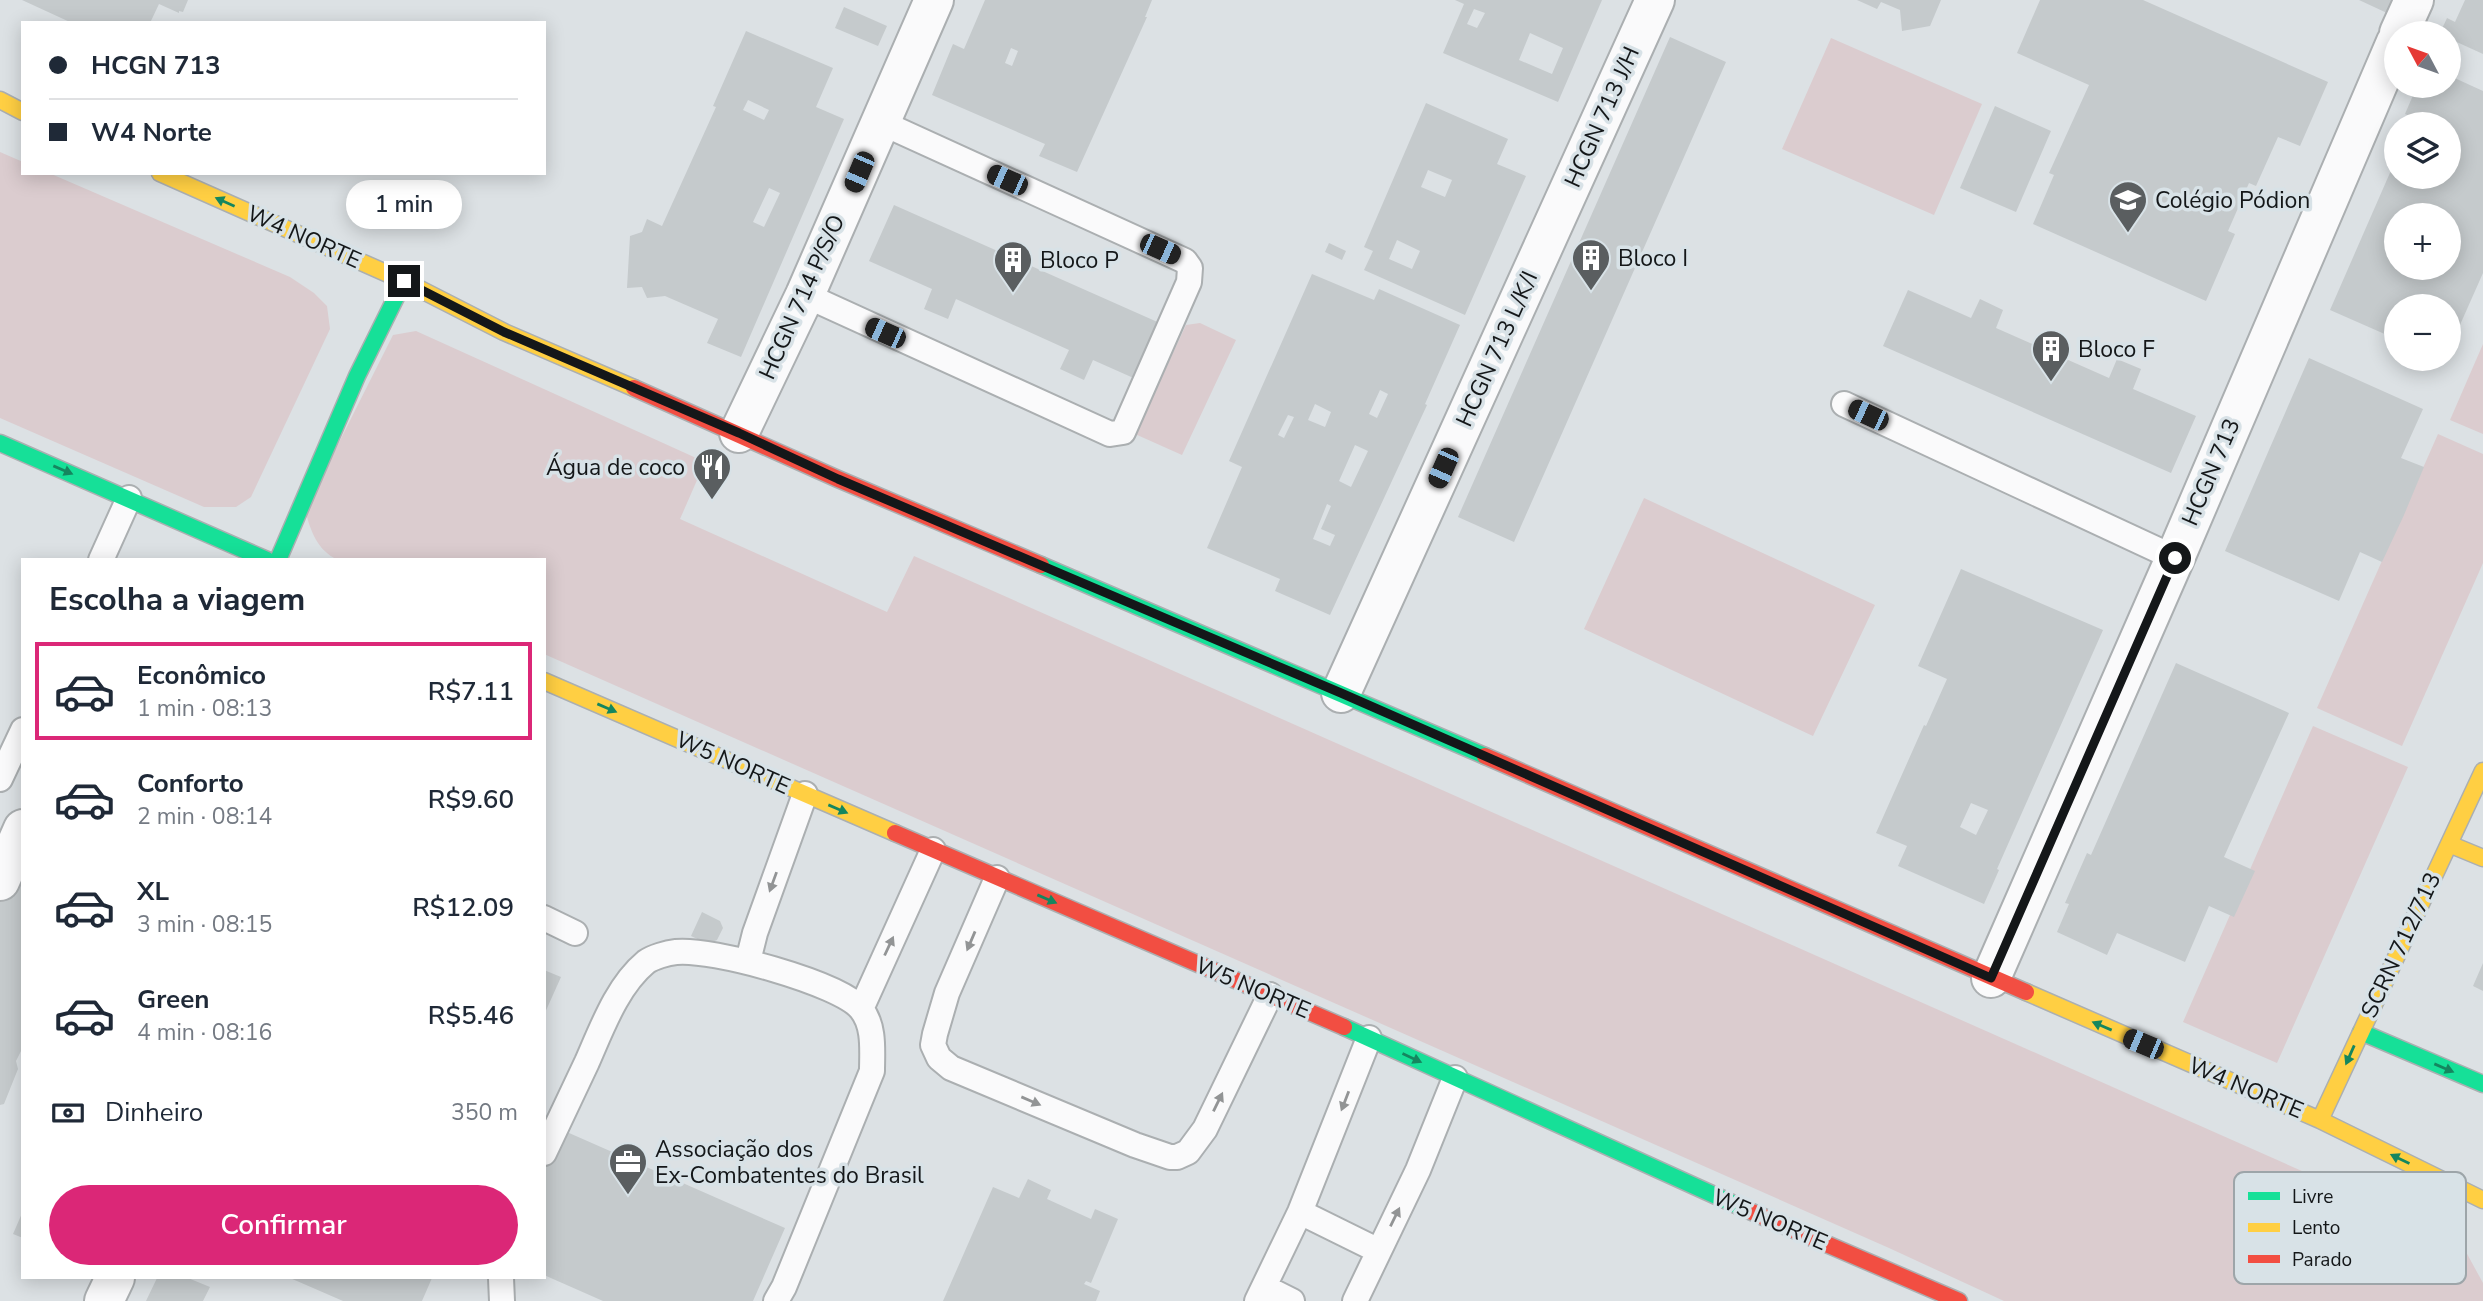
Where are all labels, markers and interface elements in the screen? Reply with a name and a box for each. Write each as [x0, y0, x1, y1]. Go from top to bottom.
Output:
north arrow [2384, 21, 2460, 98]
map controls [2384, 21, 2461, 371]
street label: HCGN 713 J/H [1557, 42, 1647, 192]
text: HCGN 713 [91, 48, 221, 83]
button: layers [2384, 112, 2461, 189]
text: W4 Norte [91, 115, 212, 150]
car [842, 149, 877, 195]
car [984, 162, 1031, 198]
school or university icon: Colégio Pódion [2107, 179, 2149, 234]
callout: 1 min [346, 180, 462, 229]
place label: Colégio Pódion [2155, 185, 2310, 216]
text: 1 min [375, 189, 433, 220]
one-way arrow [215, 196, 235, 208]
street label: W4 NORTE [242, 198, 366, 276]
button: + [2384, 203, 2461, 280]
street label: HCGN 714 P/S/O [752, 210, 852, 384]
car [1137, 231, 1184, 267]
building icon: Bloco I [1570, 237, 1612, 292]
building icon: Bloco P [992, 239, 1034, 294]
place label: Bloco I [1618, 243, 1688, 274]
place label: Bloco P [1040, 245, 1119, 276]
route end [388, 265, 420, 297]
street label: HCGN 713 L/K/I [1449, 266, 1545, 432]
button: − [2384, 294, 2461, 371]
car [862, 315, 909, 351]
building icon: Bloco F [2030, 328, 2072, 383]
place label: Bloco F [2078, 334, 2155, 365]
car [1845, 397, 1892, 433]
street label: HCGN 713 [2175, 414, 2247, 530]
car [1425, 445, 1462, 491]
restaurant icon: Água de coco [691, 446, 733, 501]
place label: Água de coco [546, 452, 685, 483]
one-way arrow [53, 464, 73, 476]
route start [2159, 542, 2191, 574]
text: Escolha a viagem [49, 578, 305, 621]
text: Econômico [137, 658, 266, 693]
icon: car [53, 660, 116, 723]
text: R$7.11 [428, 674, 514, 709]
text: 1 min · 08:13 [137, 693, 272, 724]
one-way arrow [597, 702, 617, 714]
street label: W5 NORTE [671, 724, 795, 802]
text: Conforto [137, 766, 244, 801]
icon: car [53, 768, 116, 831]
text: R$9.60 [428, 782, 514, 817]
text: 2 min · 08:14 [137, 801, 272, 832]
one-way arrow [828, 803, 848, 815]
street label: SCRN 712/713 [2354, 867, 2448, 1023]
one-way arrow [768, 871, 779, 892]
text: XL [137, 874, 169, 909]
icon: car [53, 876, 116, 939]
text: R$12.09 [412, 890, 514, 925]
one-way arrow [1036, 894, 1057, 905]
text: 3 min · 08:15 [137, 909, 272, 940]
one-way arrow [965, 931, 977, 951]
one-way arrow [883, 936, 895, 956]
street label: W5 NORTE [1191, 950, 1315, 1026]
text: Green [137, 982, 210, 1017]
icon: car [53, 984, 116, 1047]
text: R$5.46 [428, 998, 514, 1033]
text: 4 min · 08:16 [137, 1017, 272, 1048]
one-way arrow [2092, 1020, 2113, 1031]
car [2120, 1026, 2167, 1062]
one-way arrow [2344, 1045, 2356, 1065]
street label: W4 NORTE [2184, 1050, 2308, 1126]
one-way arrow [1402, 1053, 1423, 1064]
one-way arrow [2434, 1062, 2455, 1073]
one-way arrow [1339, 1091, 1350, 1112]
one-way arrow [1212, 1092, 1223, 1112]
icon: cash [49, 1094, 87, 1132]
text: Dinheiro [105, 1095, 203, 1130]
one-way arrow [1021, 1096, 1042, 1107]
text: 350 m [451, 1097, 518, 1128]
place label: Associação dos Ex-Combatentes do Brasil [655, 1134, 924, 1191]
office icon: Associação dos Ex-Combatentes do Brasil [607, 1141, 649, 1196]
one-way arrow [2390, 1153, 2410, 1165]
legend [2234, 1172, 2466, 1284]
street label: W5 NORTE [1708, 1182, 1832, 1258]
text: Livre [2292, 1184, 2333, 1210]
button: Confirmar [49, 1185, 518, 1265]
one-way arrow [1389, 1207, 1401, 1227]
text: Lento [2292, 1215, 2340, 1241]
text: Parado [2292, 1247, 2352, 1273]

